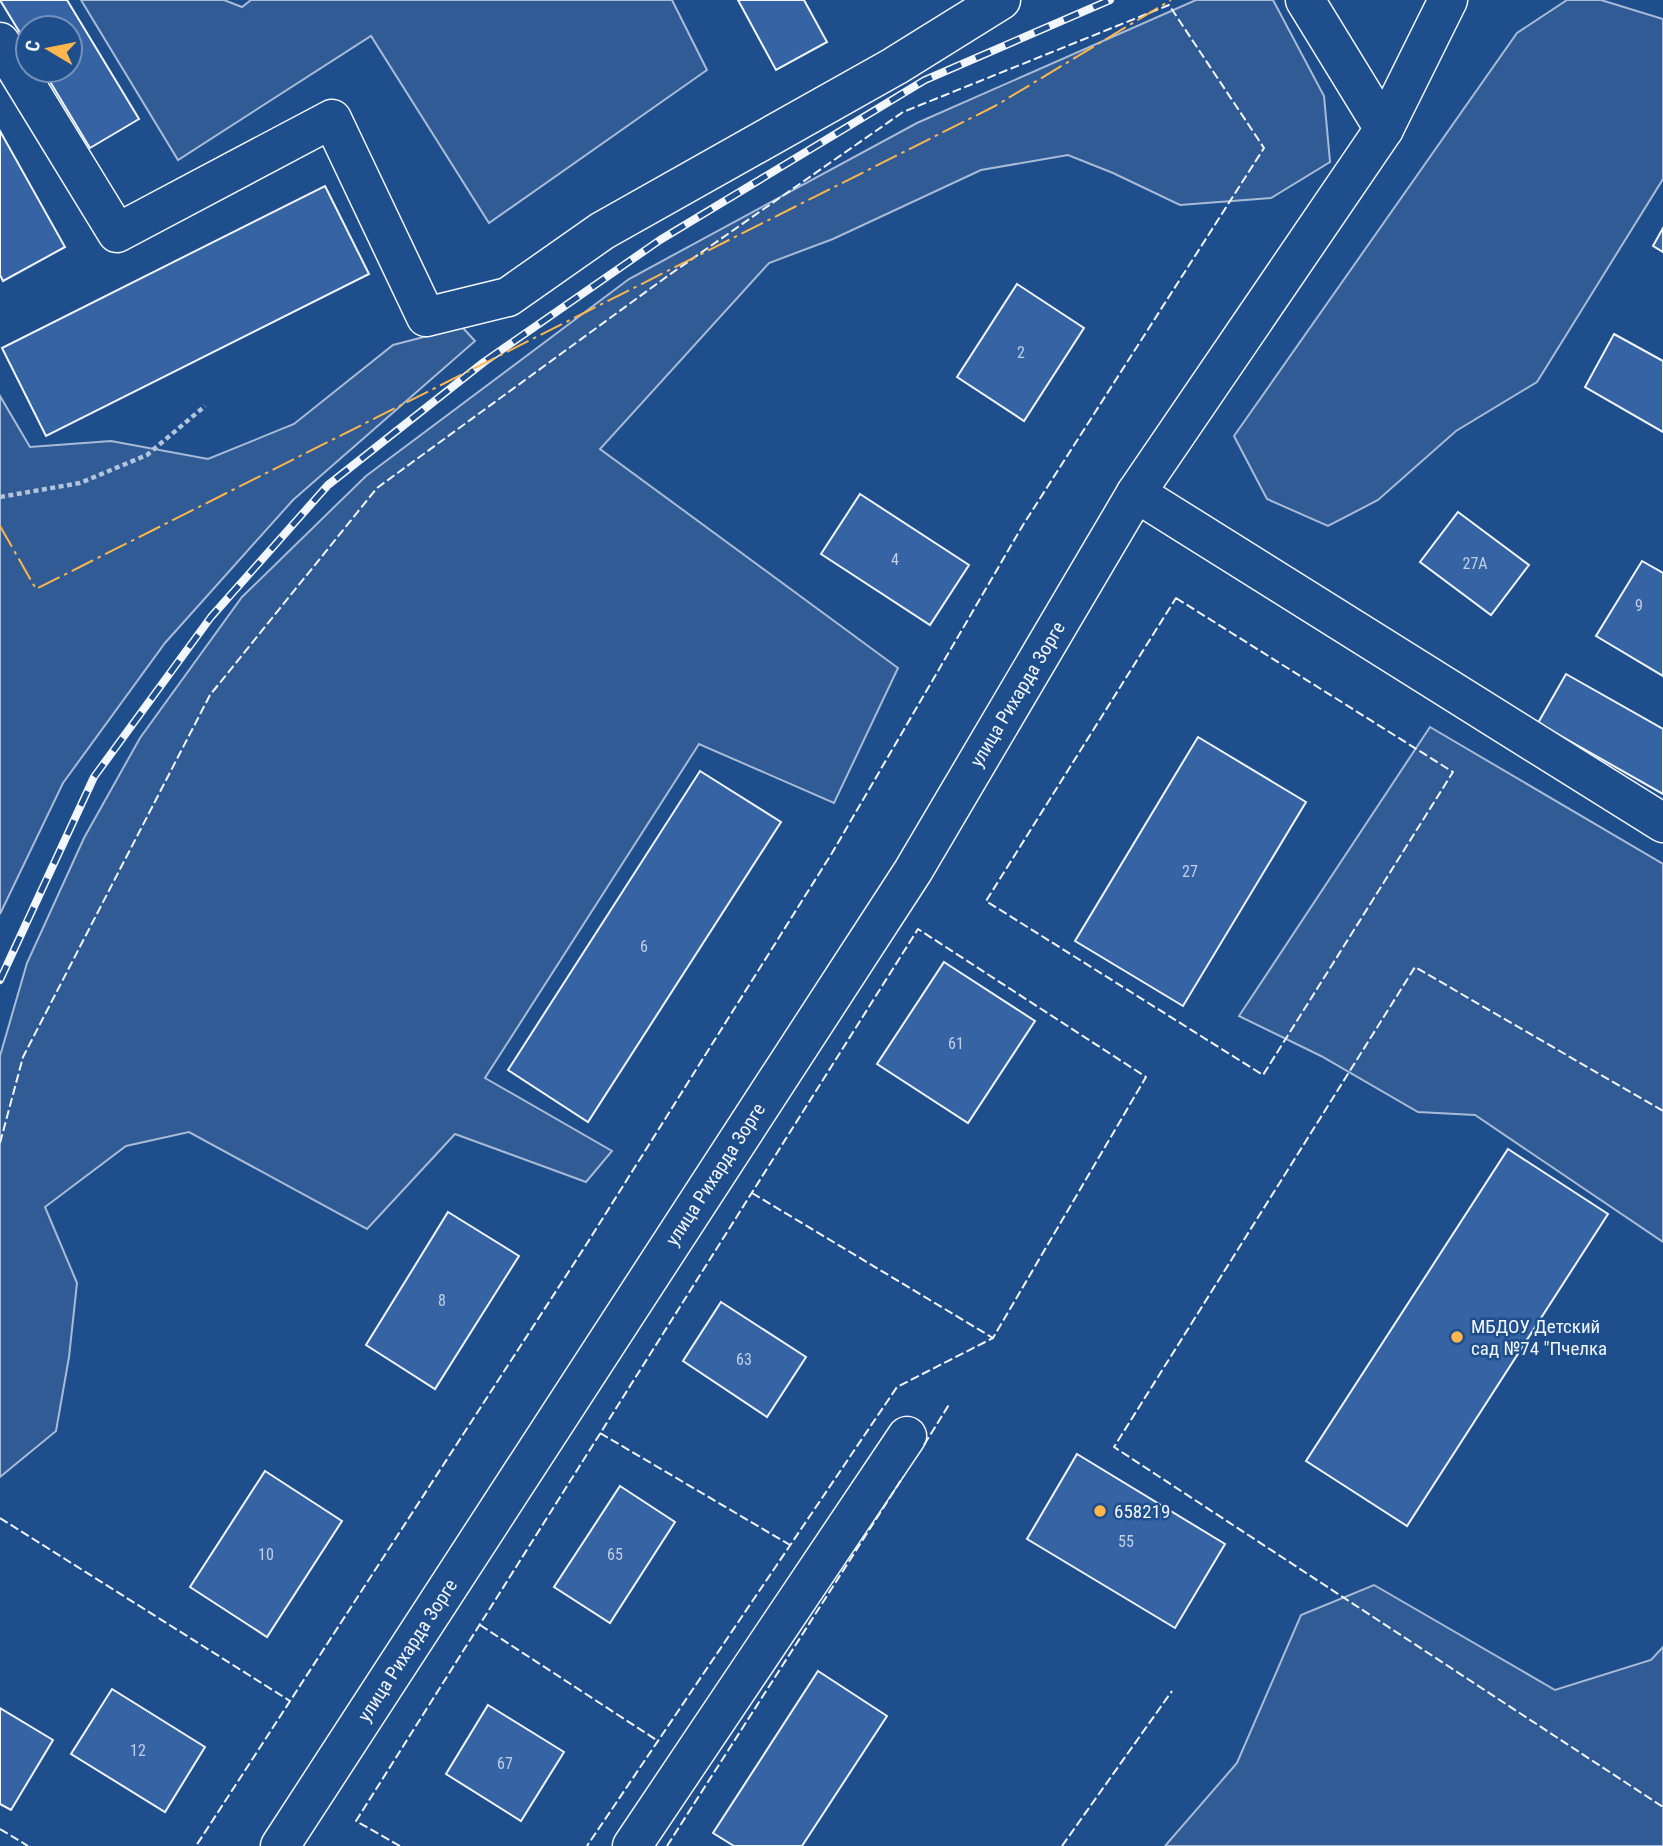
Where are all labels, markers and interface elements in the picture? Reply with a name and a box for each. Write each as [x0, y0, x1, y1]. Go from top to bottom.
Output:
north arrow [14, 14, 84, 84]
text: С [20, 39, 45, 53]
house number: 2 [1017, 343, 1025, 362]
house number: 4 [891, 550, 899, 569]
house number: 27А [1462, 554, 1488, 573]
house number: 9 [1635, 596, 1643, 615]
street label: улица Рихарда Зорге [965, 617, 1070, 771]
house number: 27 [1182, 862, 1198, 881]
house number: 6 [640, 937, 648, 956]
house number: 61 [948, 1034, 964, 1053]
street label: улица Рихарда Зорге [661, 1099, 770, 1250]
house number: 8 [438, 1291, 446, 1310]
place label: МБДОУ Детский сад №74 "Пчелка [1471, 1315, 1607, 1360]
marker: МБДОУ Детский сад №74 "Пчелка [1449, 1329, 1465, 1345]
house number: 63 [736, 1350, 752, 1369]
place label: 658219 [1114, 1500, 1170, 1523]
marker: 658219 [1092, 1503, 1108, 1519]
house number: 55 [1118, 1532, 1134, 1551]
house number: 10 [258, 1545, 274, 1564]
house number: 65 [607, 1545, 623, 1564]
street label: улица Рихарда Зорге [353, 1575, 462, 1726]
house number: 12 [130, 1741, 146, 1760]
house number: 67 [497, 1754, 513, 1773]

